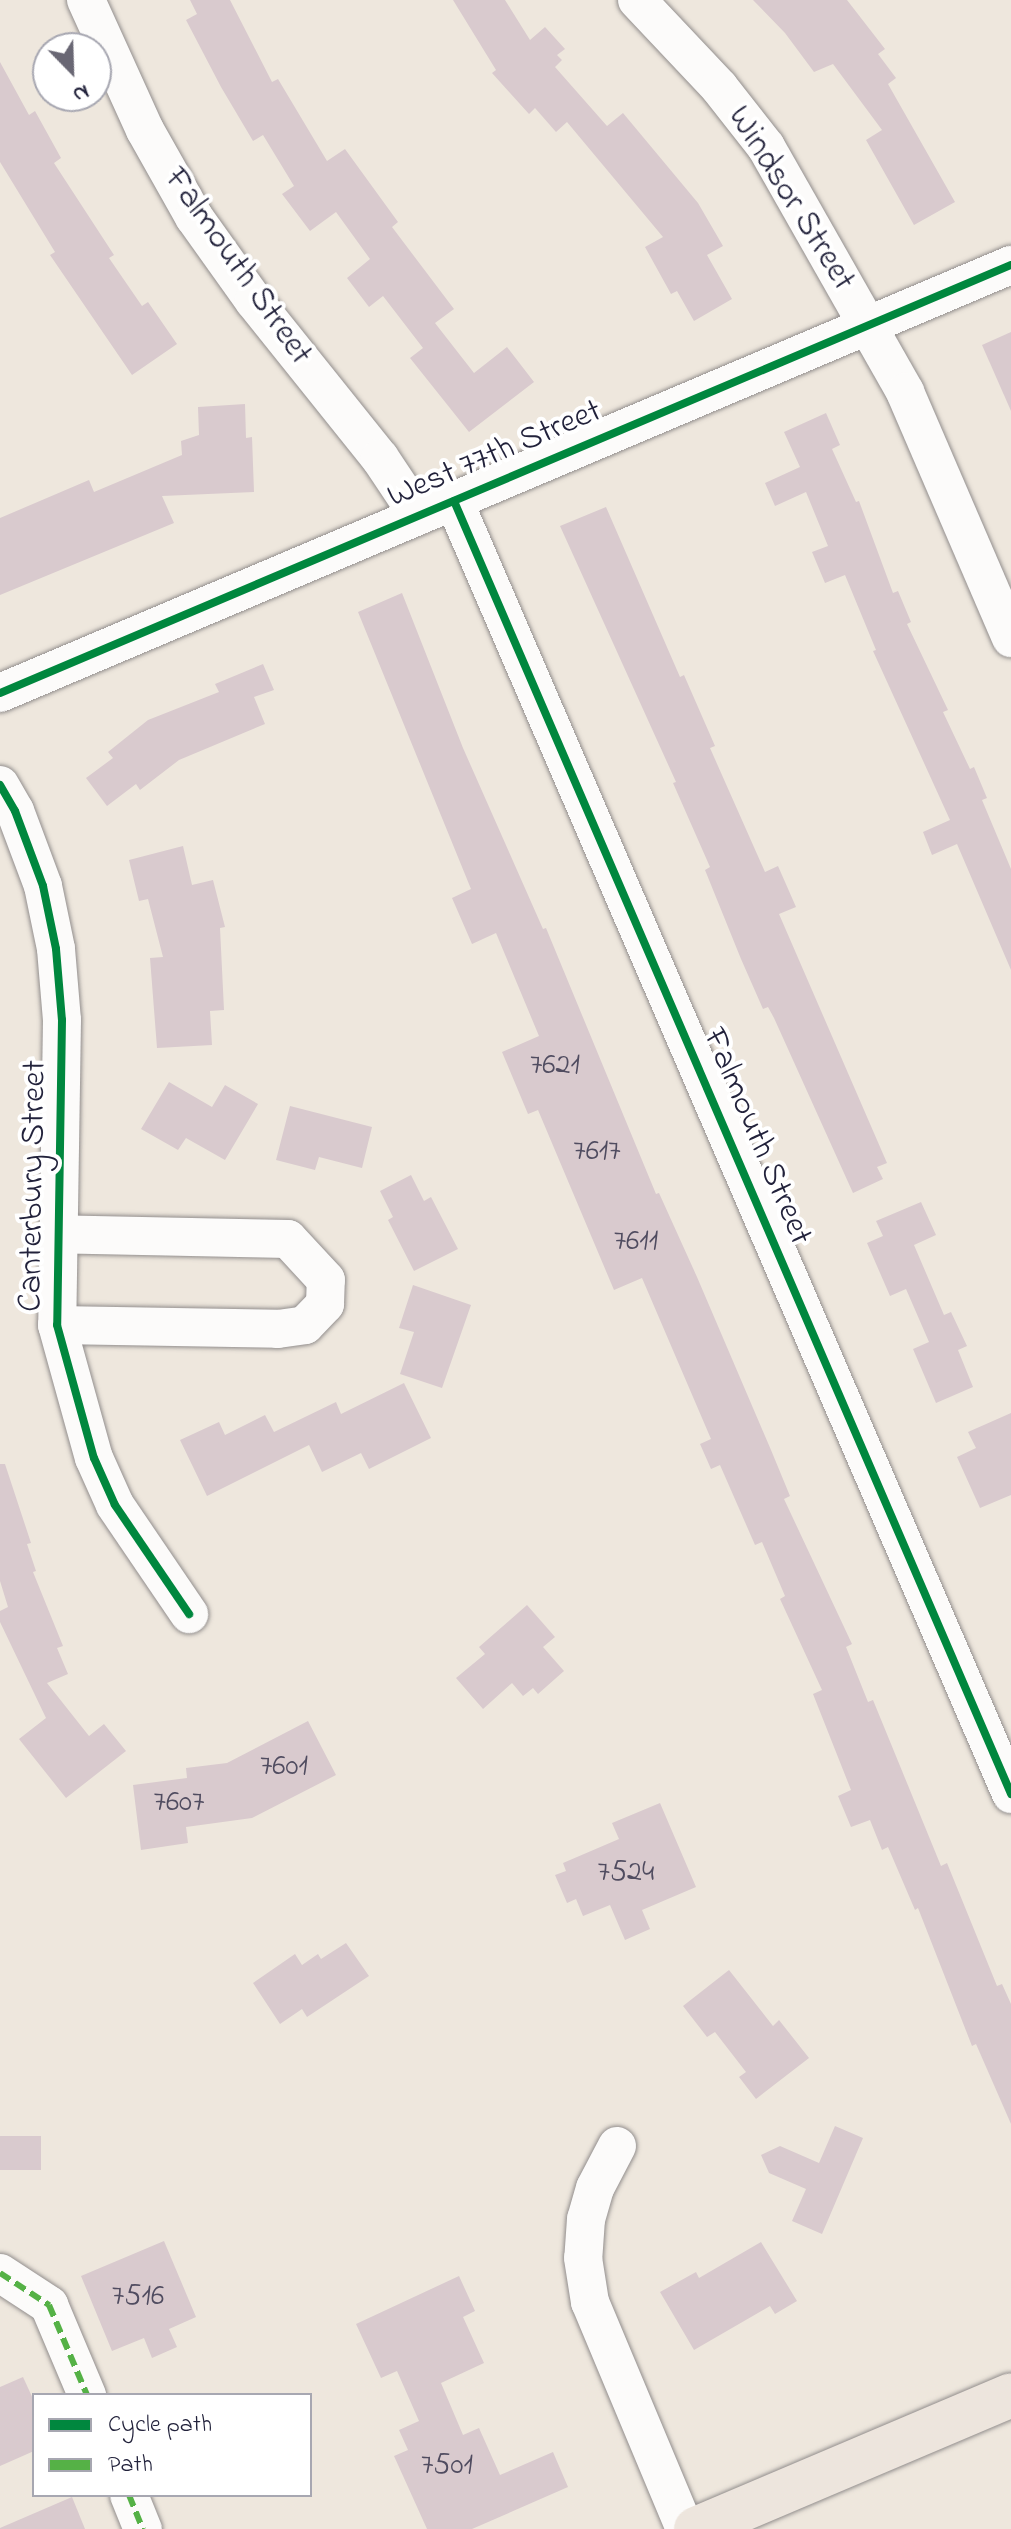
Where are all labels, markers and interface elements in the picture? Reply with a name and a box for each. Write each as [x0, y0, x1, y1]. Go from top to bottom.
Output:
north arrow [32, 32, 112, 112]
text: N [68, 75, 94, 110]
street label: Windsor Street [717, 99, 863, 299]
street label: Falmouth Street [154, 161, 320, 373]
street label: West 77th Street [382, 392, 608, 518]
street label: Falmouth Street [692, 1023, 820, 1251]
house number: 7621 [530, 1048, 580, 1084]
street label: Canterbury Street [11, 1060, 57, 1312]
house number: 7617 [573, 1134, 621, 1170]
house number: 7611 [614, 1224, 658, 1260]
house number: 7601 [260, 1749, 308, 1785]
house number: 7607 [154, 1785, 204, 1821]
house number: 7524 [598, 1855, 654, 1891]
house number: 7516 [112, 2279, 164, 2315]
legend [32, 2393, 312, 2497]
text: Cycle path [108, 2408, 212, 2443]
text: Path [108, 2448, 153, 2483]
house number: 7501 [421, 2448, 473, 2484]

